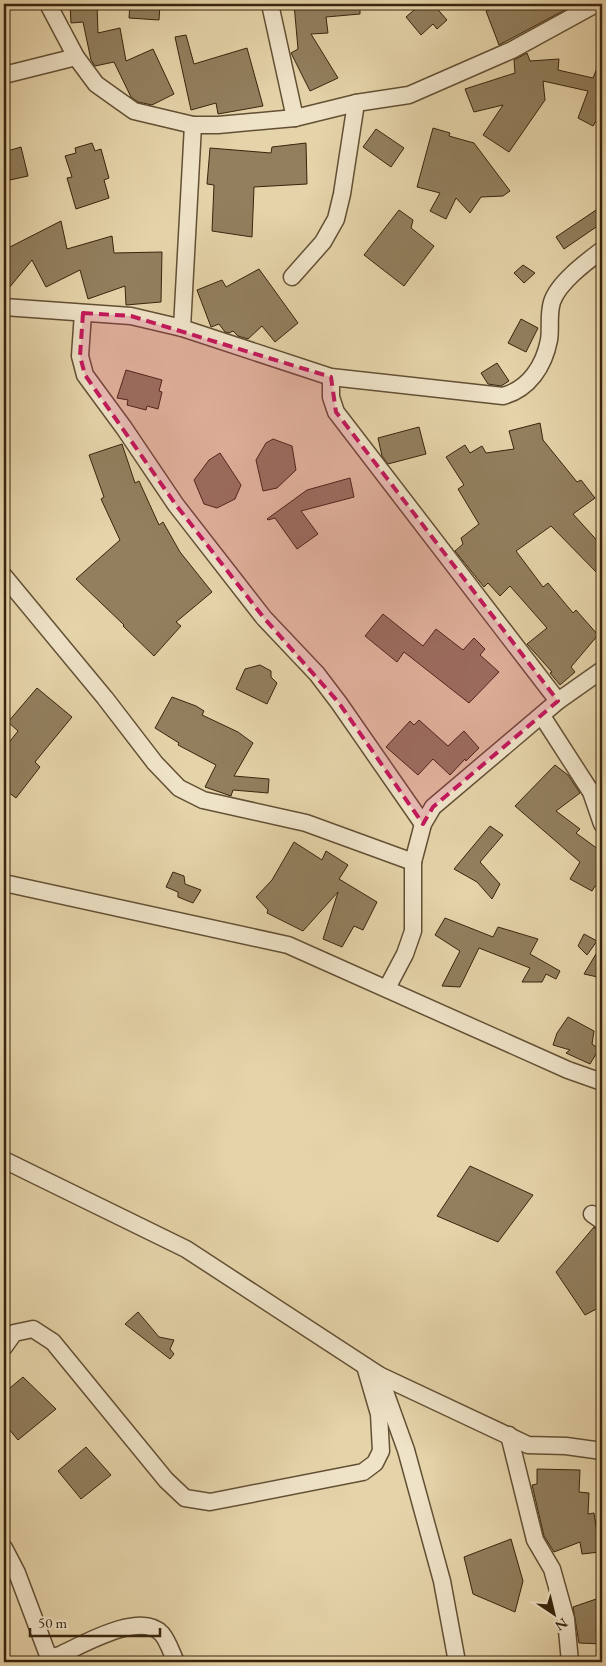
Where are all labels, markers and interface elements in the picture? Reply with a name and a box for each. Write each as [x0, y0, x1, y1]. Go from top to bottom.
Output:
north arrow [528, 1588, 578, 1638]
scale bar [30, 1606, 160, 1638]
text: 50 m [38, 1613, 67, 1632]
text: N [551, 1614, 571, 1636]

